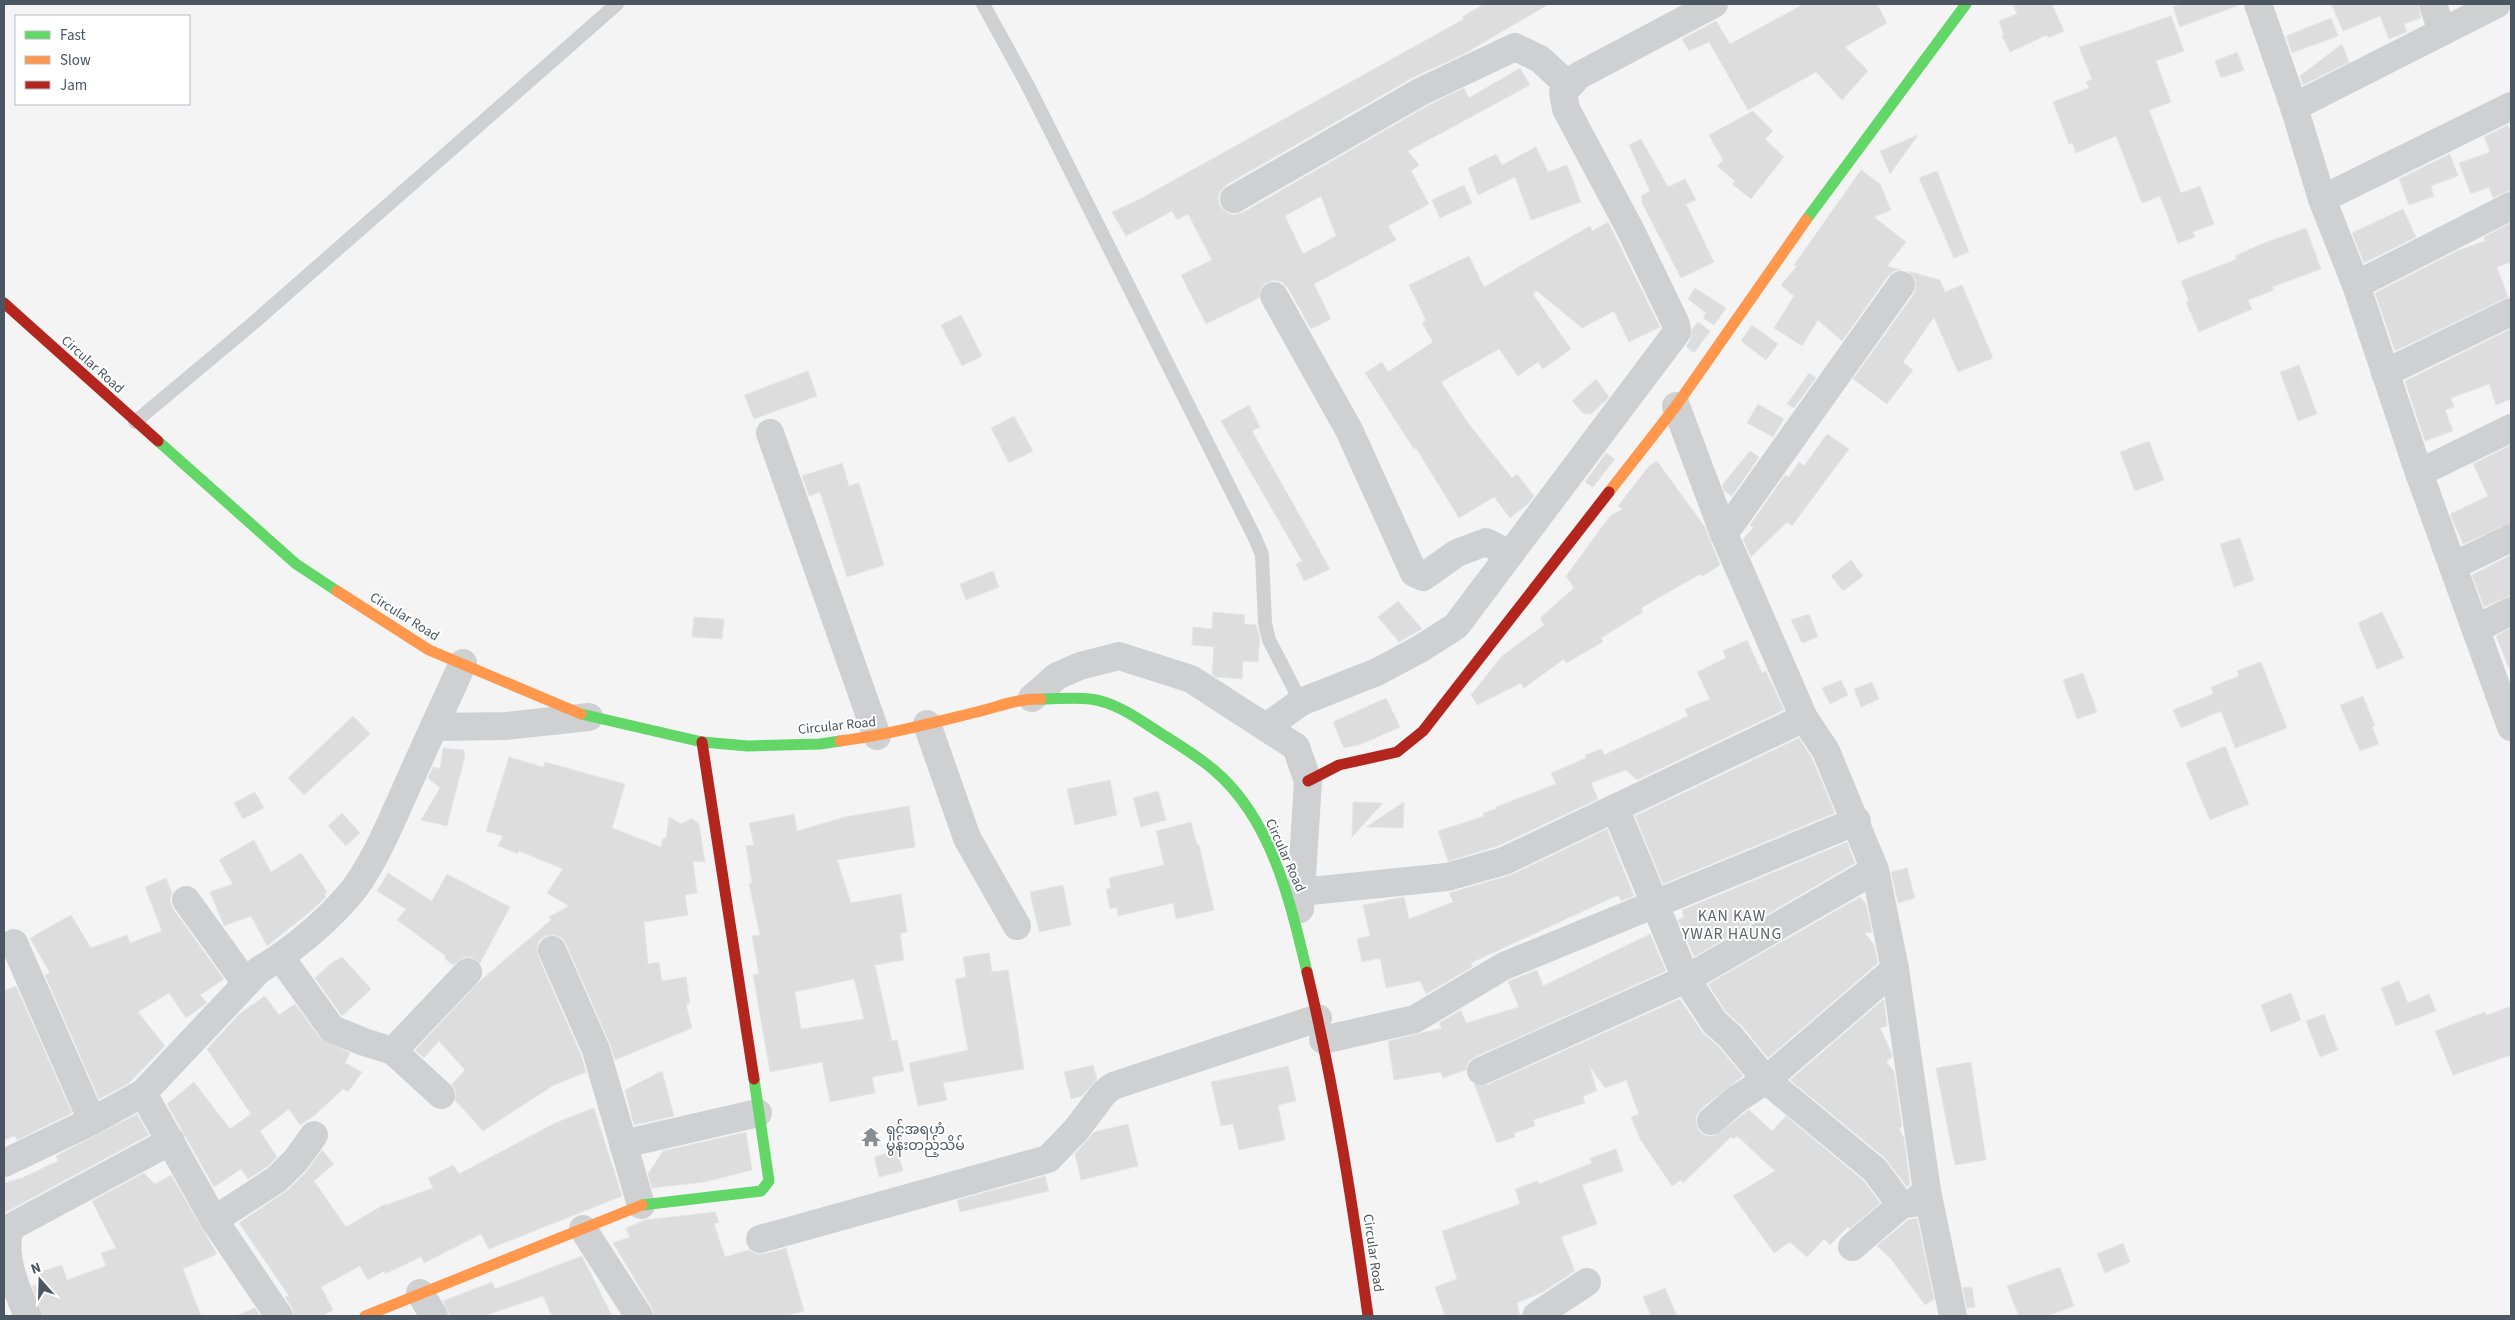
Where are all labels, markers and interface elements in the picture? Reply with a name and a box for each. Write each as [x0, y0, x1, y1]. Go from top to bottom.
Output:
legend [15, 15, 190, 105]
text: Fast [60, 25, 86, 46]
text: Slow [60, 50, 91, 71]
text: Jam [60, 75, 87, 96]
street label: Circular Road [56, 331, 128, 398]
street label: Circular Road [366, 588, 443, 646]
street label: Circular Road [797, 712, 877, 740]
street label: Circular Road [1260, 815, 1310, 895]
district label: KAN KAW YWAR HAUNG [1681, 905, 1782, 945]
place label: ရှင်အရဟံ မွန်းတည့်သိမ် [886, 1119, 965, 1157]
temple icon: ရှင်အရဟံ မွန်းတည့်သိမ် [860, 1126, 882, 1148]
street label: Circular Road [1358, 1213, 1388, 1293]
north arrow [15, 1255, 65, 1305]
text: N [28, 1258, 44, 1280]

